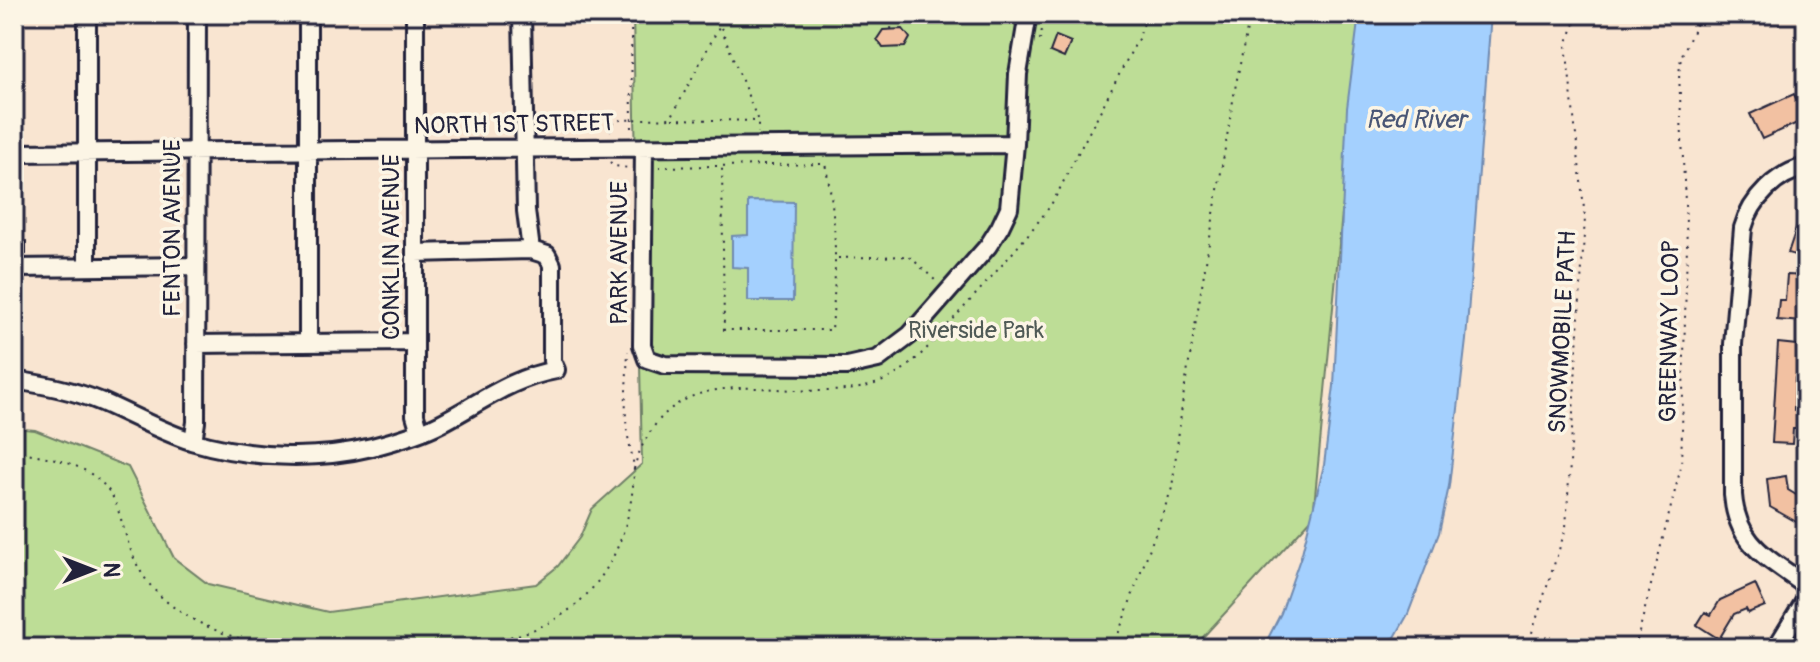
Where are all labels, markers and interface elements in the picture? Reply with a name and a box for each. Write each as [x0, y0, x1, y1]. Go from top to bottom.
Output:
water label: Red River [1366, 104, 1470, 136]
street label: NORTH 1ST STREET [414, 108, 614, 141]
street label: FENTON AVENUE [158, 139, 187, 317]
street label: CONKLIN AVENUE [377, 154, 406, 340]
street label: PARK AVENUE [605, 181, 634, 325]
street label: SNOWMOBILE PATH [1543, 230, 1582, 434]
street label: GREENWAY LOOP [1653, 240, 1686, 423]
park label: Riverside Park [908, 316, 1044, 345]
north arrow [52, 530, 132, 610]
text: N [97, 563, 125, 578]

